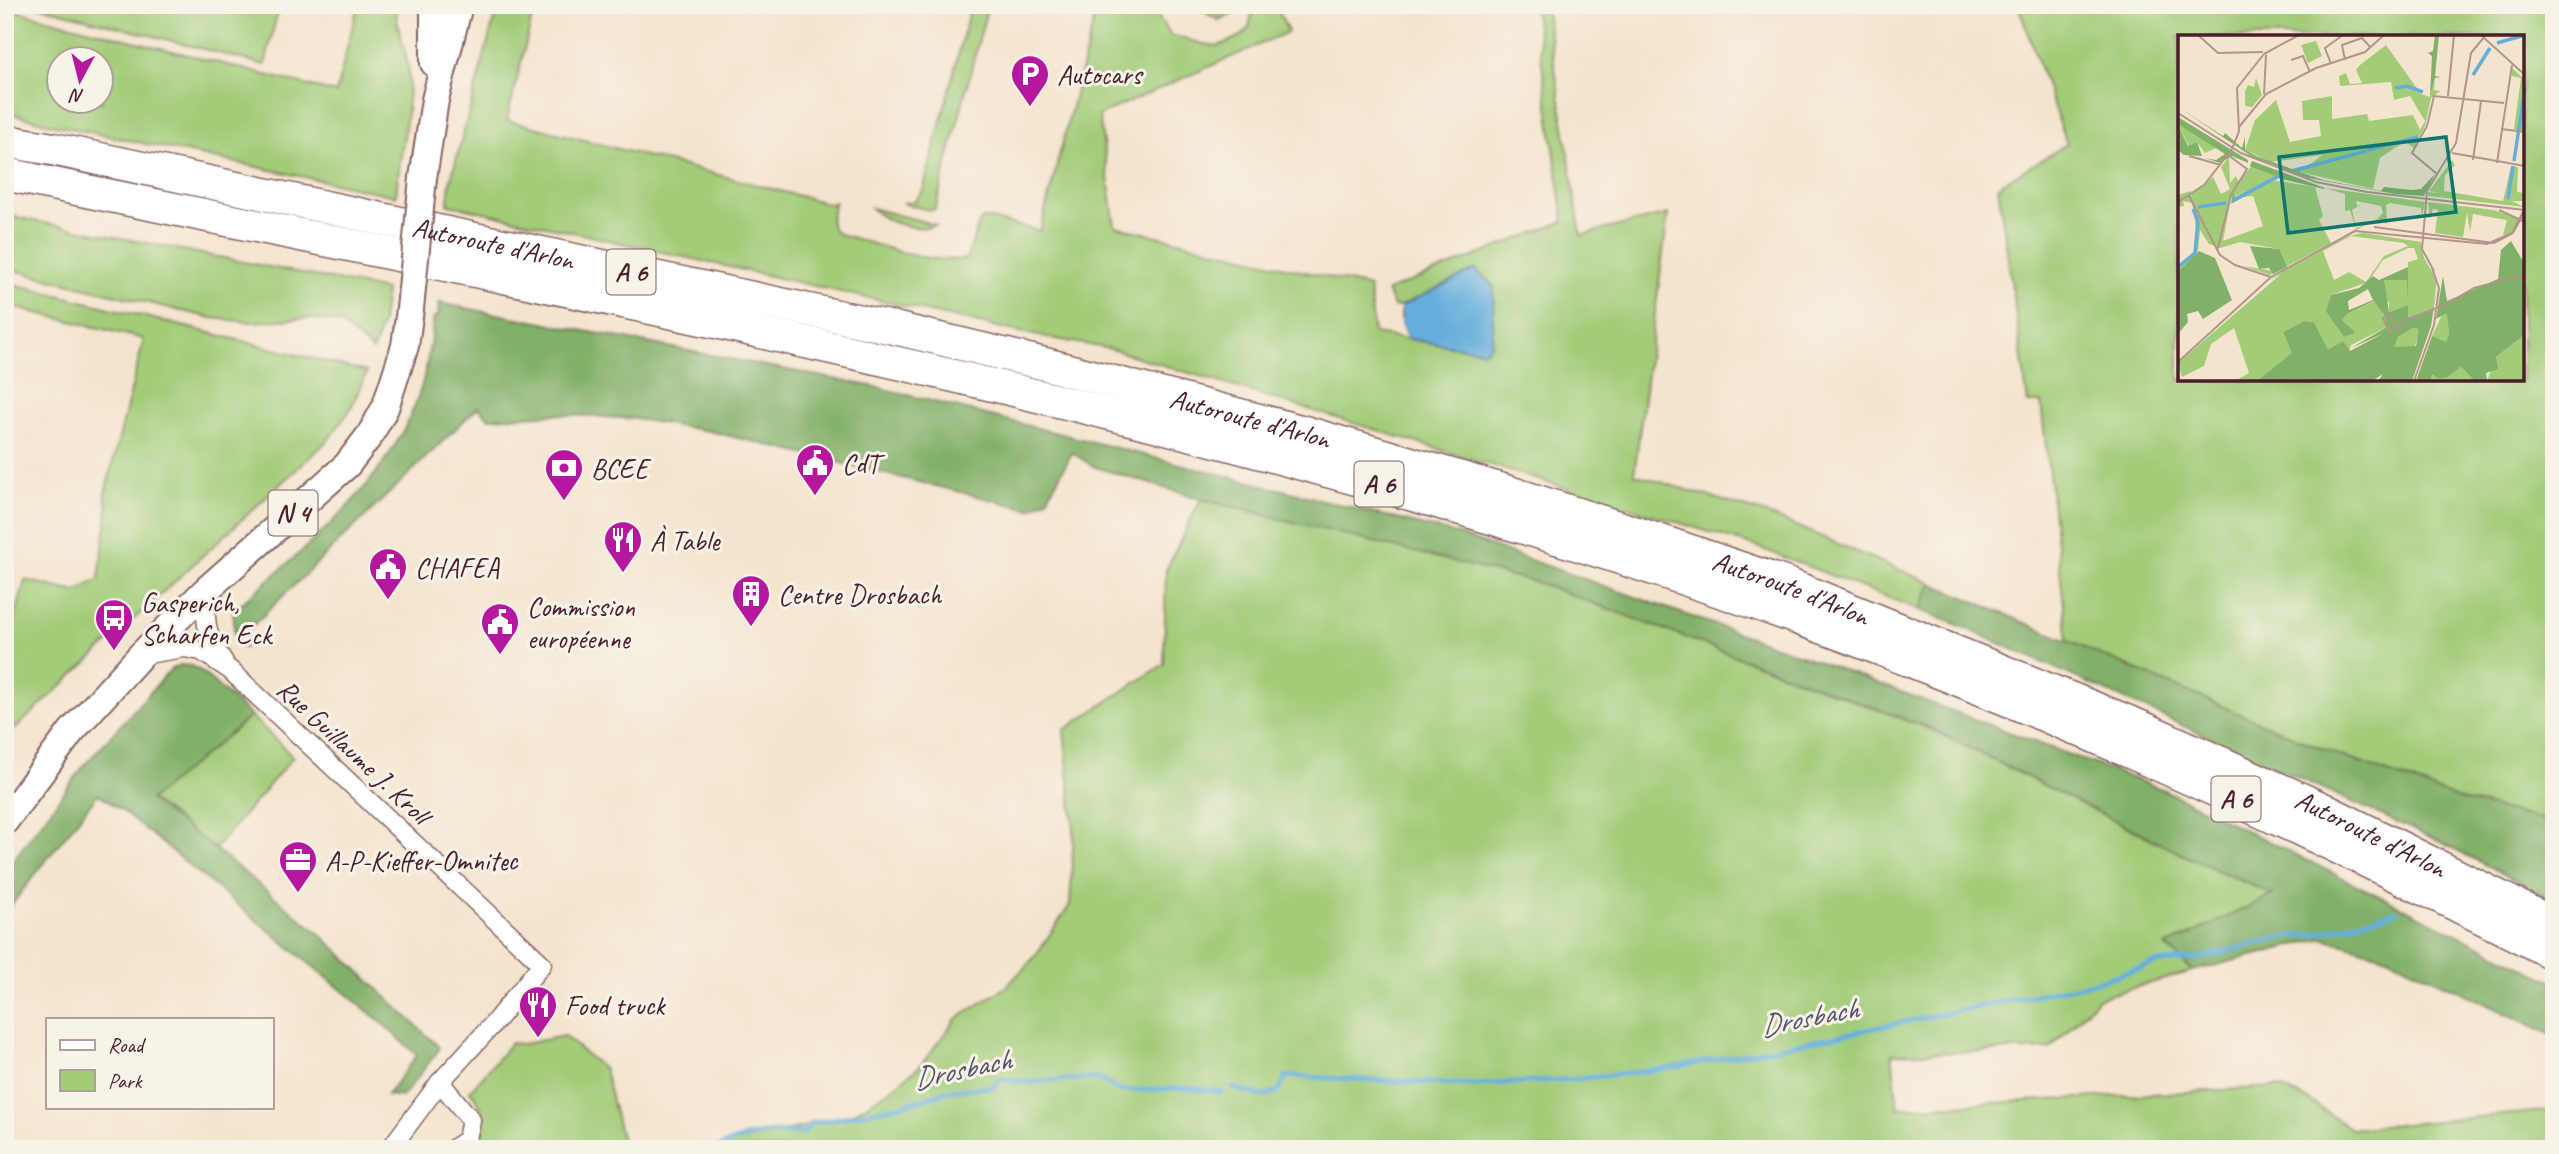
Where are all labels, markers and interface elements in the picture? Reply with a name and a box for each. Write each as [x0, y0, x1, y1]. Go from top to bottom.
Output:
inset map [2178, 35, 2524, 382]
north arrow [46, 46, 116, 116]
parking icon: Autocars [1009, 53, 1051, 108]
place label: Autocars [1057, 57, 1144, 92]
text: N [68, 83, 85, 109]
street label: Autoroute d'Arlon [409, 209, 579, 278]
road number: A 6 [606, 249, 656, 294]
street label: Autoroute d'Arlon [1166, 381, 1336, 457]
public building icon: CdT [794, 442, 836, 497]
place label: CdT [842, 446, 886, 481]
bank icon: BCEE [543, 447, 585, 502]
place label: BCEE [591, 451, 652, 486]
road number: A 6 [1354, 462, 1404, 506]
road number: N 4 [268, 491, 318, 536]
restaurant icon: À Table [602, 519, 644, 574]
place label: À Table [650, 523, 721, 558]
street label: Autoroute d'Arlon [1708, 543, 1875, 634]
public building icon: CHAFEA [367, 546, 409, 601]
place label: CHAFEA [415, 550, 500, 585]
building icon: Centre Drosbach [730, 573, 772, 628]
place label: Centre Drosbach [778, 577, 942, 612]
place label: Gasperich, Scharfen Eck [141, 585, 274, 652]
place label: Commission européenne [527, 589, 635, 656]
bus stop icon: Gasperich, Scharfen Eck [93, 597, 135, 652]
public building icon: Commission européenne [479, 601, 521, 656]
street label: Rue Guillaume J. Kroll [270, 671, 441, 835]
road number: A 6 [2212, 776, 2260, 821]
street label: Autoroute d'Arlon [2290, 782, 2453, 886]
office icon: A-P-Kieffer-Omnitec [277, 839, 319, 894]
place label: A-P-Kieffer-Omnitec [325, 843, 520, 878]
restaurant icon: Food truck [517, 984, 559, 1039]
place label: Food truck [565, 988, 666, 1023]
water label: Drosbach [1757, 988, 1863, 1045]
legend [46, 1018, 273, 1108]
text: Road [108, 1032, 147, 1058]
water label: Drosbach [910, 1040, 1016, 1098]
text: Park [108, 1068, 143, 1094]

